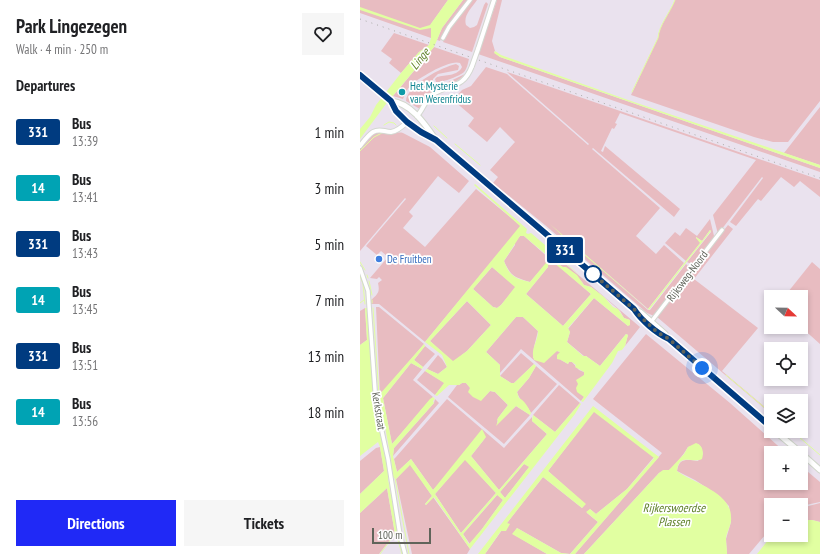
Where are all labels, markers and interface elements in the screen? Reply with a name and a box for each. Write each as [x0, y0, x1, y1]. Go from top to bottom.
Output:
button: heart [302, 13, 344, 55]
text: Park Lingezegen [16, 14, 127, 38]
text: Walk · 4 min · 250 m [16, 41, 108, 58]
water label: Linge [407, 44, 433, 72]
text: Departures [16, 76, 75, 95]
place label: Het Mysterie van Werenfridus [410, 79, 471, 106]
marker: Het Mysterie van Werenfridus [397, 87, 407, 97]
text: Bus [72, 114, 91, 133]
text: 331 [28, 123, 48, 141]
text: 1 min [314, 123, 344, 142]
text: 13:39 [72, 133, 98, 150]
text: Bus [72, 170, 91, 189]
text: 14 [31, 179, 45, 197]
text: 3 min [314, 179, 344, 198]
text: 13:41 [72, 189, 98, 206]
text: Bus [72, 226, 91, 245]
text: 331 [28, 235, 48, 253]
text: 5 min [314, 235, 344, 254]
line badge: 331 [542, 237, 588, 263]
text: 331 [555, 241, 575, 259]
text: 13:43 [72, 245, 98, 262]
street label: Rijksweg-Noord [663, 248, 711, 304]
place label: De Fruitben [387, 252, 432, 266]
marker: De Fruitben [374, 254, 384, 264]
unlabelled marker [584, 265, 602, 283]
text: Bus [72, 282, 91, 301]
north arrow [764, 290, 808, 334]
map controls [764, 290, 808, 542]
text: 14 [31, 291, 45, 309]
text: 7 min [315, 291, 344, 310]
text: 13:45 [72, 301, 98, 318]
text: Bus [72, 338, 91, 357]
button: locate [764, 342, 808, 386]
text: 331 [28, 347, 48, 365]
text: 13 min [308, 347, 344, 366]
text: 13:51 [72, 357, 98, 374]
your location [692, 358, 712, 378]
street label: Kerkstraat [369, 391, 389, 431]
text: Bus [72, 394, 91, 413]
button: layers [764, 394, 808, 438]
text: 14 [31, 403, 45, 421]
text: 18 min [308, 403, 344, 422]
text: 13:56 [72, 413, 98, 430]
button: + [764, 446, 808, 490]
button: − [764, 498, 808, 542]
button: Directions [16, 500, 176, 546]
button: Tickets [184, 500, 344, 546]
water label: Rijkerswoerdse Plassen [643, 500, 706, 529]
scale bar [372, 526, 431, 545]
text: 100 m [378, 528, 402, 542]

